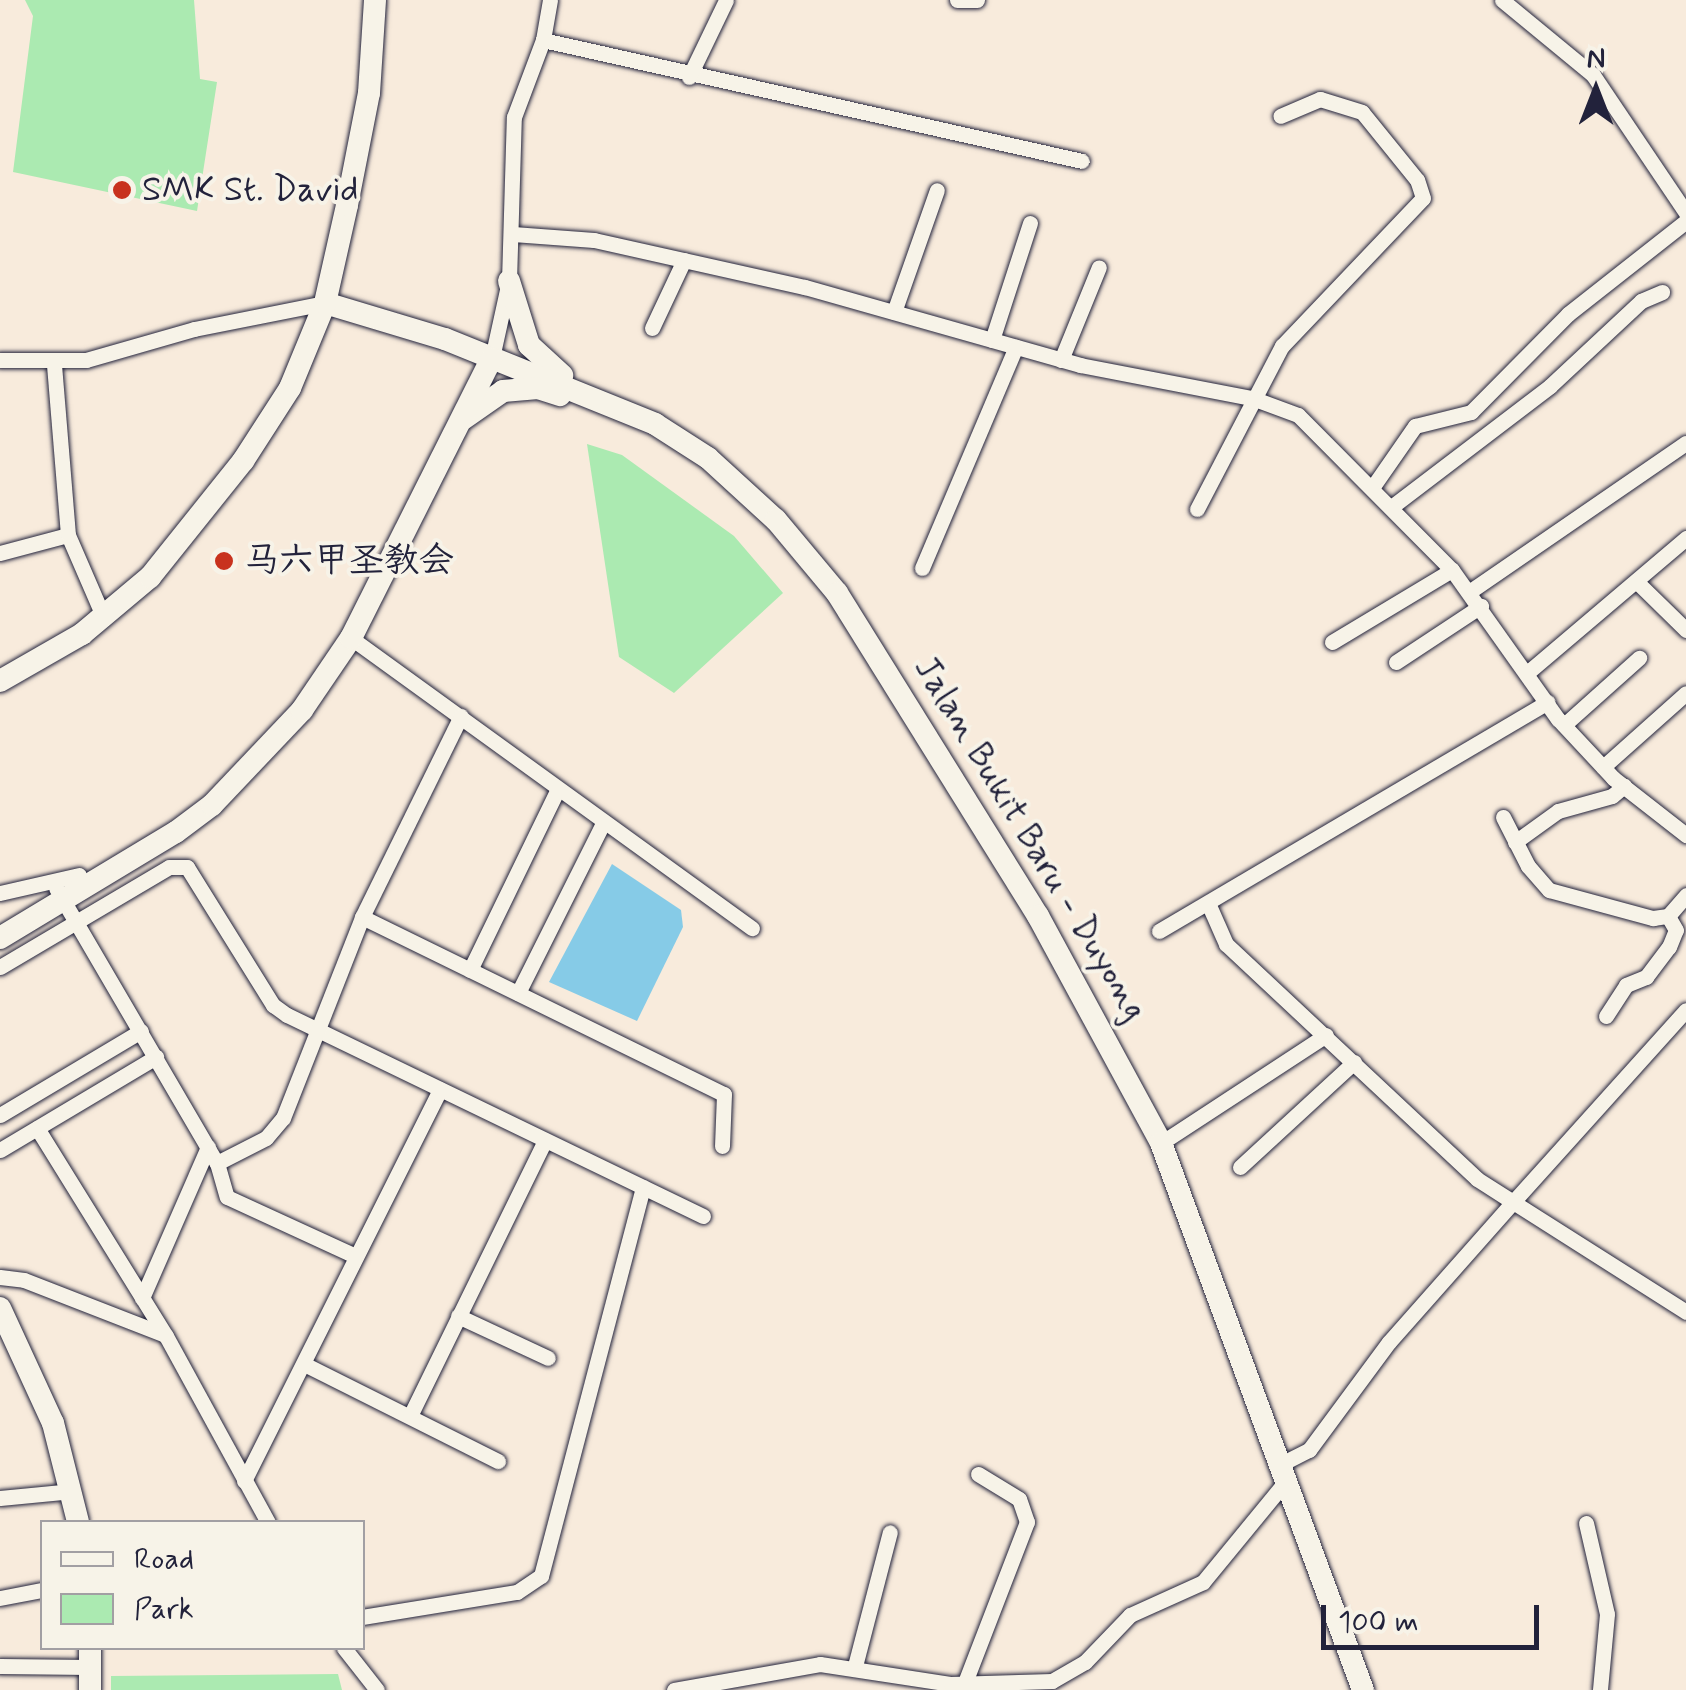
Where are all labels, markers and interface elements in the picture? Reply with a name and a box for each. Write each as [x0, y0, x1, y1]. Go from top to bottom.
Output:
north arrow [1546, 40, 1646, 140]
text: N [1587, 41, 1605, 78]
place label: SMK St. David [142, 169, 359, 211]
marker: SMK St. David [111, 179, 133, 201]
place label: 马六甲圣教会 [244, 540, 454, 582]
marker: 马六甲圣教会 [213, 550, 235, 572]
street label: Jalan Bukit Baru - Duyong [907, 653, 1153, 1025]
legend [40, 1520, 365, 1650]
text: Road [134, 1540, 194, 1579]
scale bar [1326, 1585, 1544, 1647]
text: Park [134, 1590, 194, 1629]
text: 100 m [1338, 1603, 1419, 1642]

